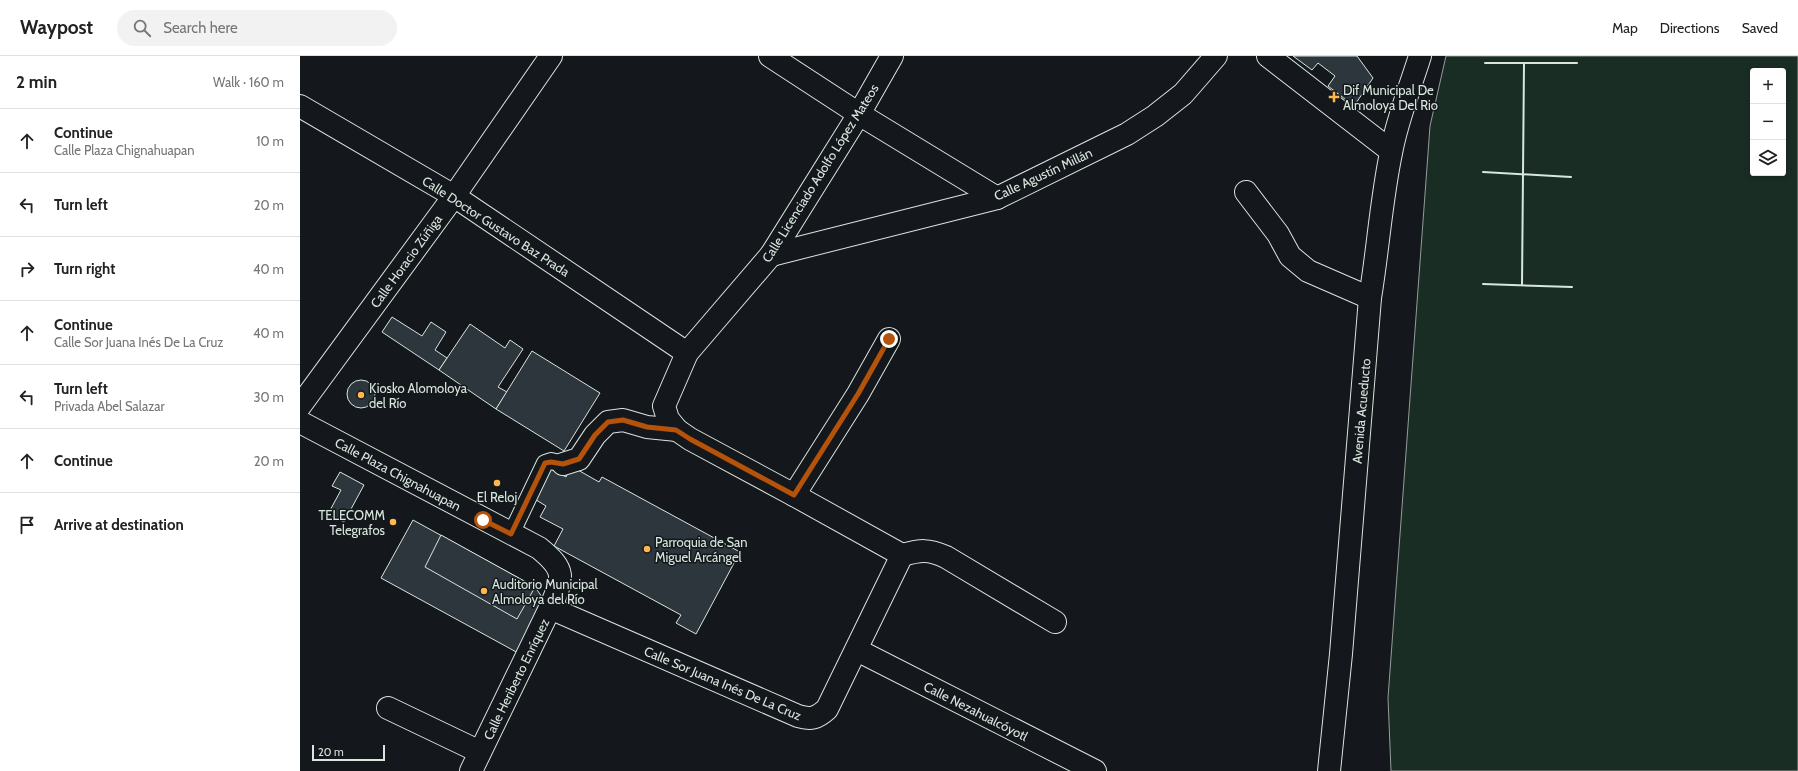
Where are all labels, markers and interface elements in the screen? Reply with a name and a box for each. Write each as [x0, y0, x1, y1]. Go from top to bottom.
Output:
search box [117, 10, 397, 46]
text: Waypost [20, 16, 93, 39]
icon: search [131, 17, 153, 39]
text: Search here [163, 19, 238, 37]
text: Map [1612, 19, 1638, 37]
text: Directions [1660, 19, 1720, 37]
text: Saved [1742, 19, 1778, 37]
map controls [1750, 68, 1786, 176]
button: + [1750, 68, 1786, 104]
text: 2 min [16, 72, 57, 92]
text: Walk · 160 m [213, 74, 284, 90]
street label: Calle Licenciado Adolfo López Mateos [758, 80, 882, 265]
place label: Dif Municipal De Almoloya Del Rio [1343, 82, 1438, 113]
marker: Dif Municipal De Almoloya Del Rio [1328, 91, 1340, 103]
button: − [1750, 104, 1786, 140]
text: Continue [54, 124, 113, 142]
icon: ahead [16, 130, 38, 152]
text: 10 m [256, 133, 284, 149]
button: layers [1750, 140, 1786, 176]
text: Calle Plaza Chignahuapan [54, 142, 195, 158]
street label: Calle Agustín Millán [991, 144, 1095, 204]
street label: Calle Doctor Gustavo Baz Prada [419, 172, 573, 280]
icon: left [16, 194, 38, 216]
text: Turn left [54, 196, 108, 214]
text: 20 m [254, 197, 284, 213]
street label: Calle Horacio Zúñiga [367, 211, 446, 311]
icon: right [16, 258, 38, 280]
text: Turn right [54, 260, 115, 278]
text: 40 m [253, 261, 284, 277]
text: Continue [54, 316, 113, 334]
icon: ahead [16, 322, 38, 344]
text: 40 m [253, 325, 284, 341]
route end [880, 330, 898, 348]
text: Calle Sor Juana Inés De La Cruz [54, 334, 223, 350]
street label: Avenida Acueducto [1348, 358, 1374, 464]
text: Turn left [54, 380, 108, 398]
place label: Kiosko Alomoloya del Río [369, 380, 468, 411]
icon: left [16, 386, 38, 408]
text: 30 m [254, 389, 284, 405]
marker: Kiosko Alomoloya del Río [356, 390, 366, 400]
text: Privada Abel Salazar [54, 398, 165, 414]
street label: Calle Plaza Chignahuapan [332, 434, 464, 514]
icon: ahead [16, 450, 38, 472]
text: Continue [54, 452, 113, 470]
text: 20 m [254, 453, 284, 469]
marker: El Reloj [492, 478, 502, 488]
place label: El Reloj [477, 489, 517, 506]
place label: TELECOMM Telegrafos [318, 507, 386, 538]
route start [474, 511, 492, 529]
icon: arrive [16, 514, 38, 536]
text: Arrive at destination [54, 516, 184, 534]
marker: TELECOMM Telegrafos [388, 517, 398, 527]
place label: Parroquia de San Miguel Arcángel [655, 534, 748, 565]
marker: Parroquia de San Miguel Arcángel [642, 544, 652, 554]
place label: Auditorio Municipal Almoloya del Río [492, 576, 598, 607]
marker: Auditorio Municipal Almoloya del Río [479, 586, 489, 596]
street label: Calle Heriberto Enríquez [480, 616, 552, 742]
street label: Calle Sor Juana Inés De La Cruz [642, 643, 804, 723]
street label: Calle Nezahualcóyotl [921, 678, 1031, 744]
scale bar [312, 743, 385, 762]
text: 20 m [318, 745, 344, 759]

